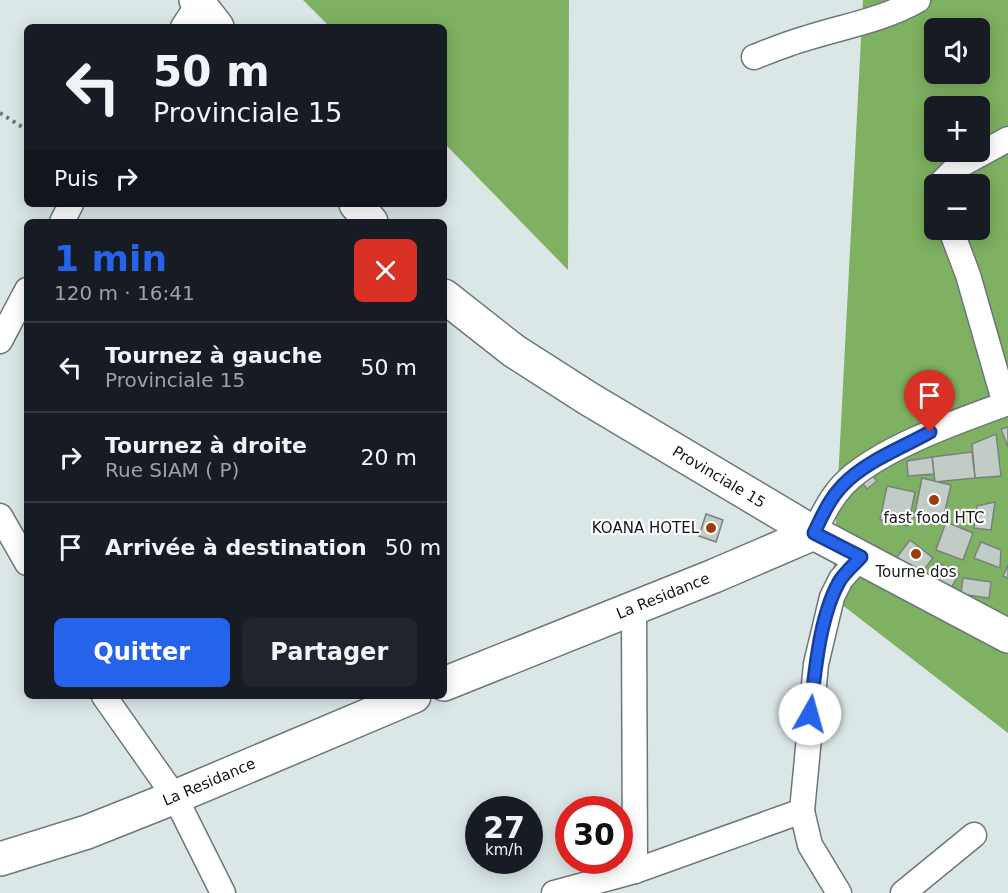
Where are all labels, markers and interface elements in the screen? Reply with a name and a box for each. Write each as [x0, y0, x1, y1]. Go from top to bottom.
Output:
map controls [924, 18, 990, 240]
button: sound [924, 18, 990, 84]
text: 50 m [153, 47, 270, 96]
icon: left [54, 48, 132, 126]
button: + [924, 96, 990, 162]
text: Provinciale 15 [153, 97, 342, 128]
icon: right [110, 162, 143, 195]
text: Puis [54, 166, 98, 191]
button: − [924, 174, 990, 240]
text: 1 min [54, 238, 167, 279]
button: close [354, 239, 417, 302]
text: 120 m · 16:41 [54, 281, 195, 305]
text: Tournez à gauche [105, 343, 322, 368]
icon: left [54, 351, 87, 384]
text: 50 m [361, 355, 417, 380]
text: Provinciale 15 [105, 368, 245, 392]
pin [904, 370, 955, 432]
icon: arrive [913, 379, 946, 412]
text: Tournez à droite [105, 433, 307, 458]
icon: right [54, 441, 87, 474]
street label: Provinciale 15 [669, 442, 769, 512]
text: 20 m [361, 445, 417, 470]
text: Rue SIAM ( P) [105, 458, 239, 482]
marker: fast food HTC [927, 493, 941, 507]
place label: fast food HTC [884, 509, 984, 527]
place label: KOANA HOTEL [592, 519, 700, 537]
marker: KOANA HOTEL [704, 521, 718, 535]
icon: arrive [54, 531, 87, 564]
text: Arrivée à destination [105, 535, 367, 560]
text: 50 m [385, 535, 441, 560]
marker: Tourne dos [909, 547, 923, 561]
place label: Tourne dos [874, 563, 957, 581]
street label: La Residance [614, 569, 712, 623]
button: Quitter [54, 618, 230, 687]
button: Partager [242, 618, 417, 687]
position arrow [778, 682, 842, 746]
street label: La Residance [160, 754, 258, 810]
speed limit sign: 30 [555, 796, 633, 874]
text: 27 [483, 810, 525, 845]
text: km/h [485, 841, 523, 859]

